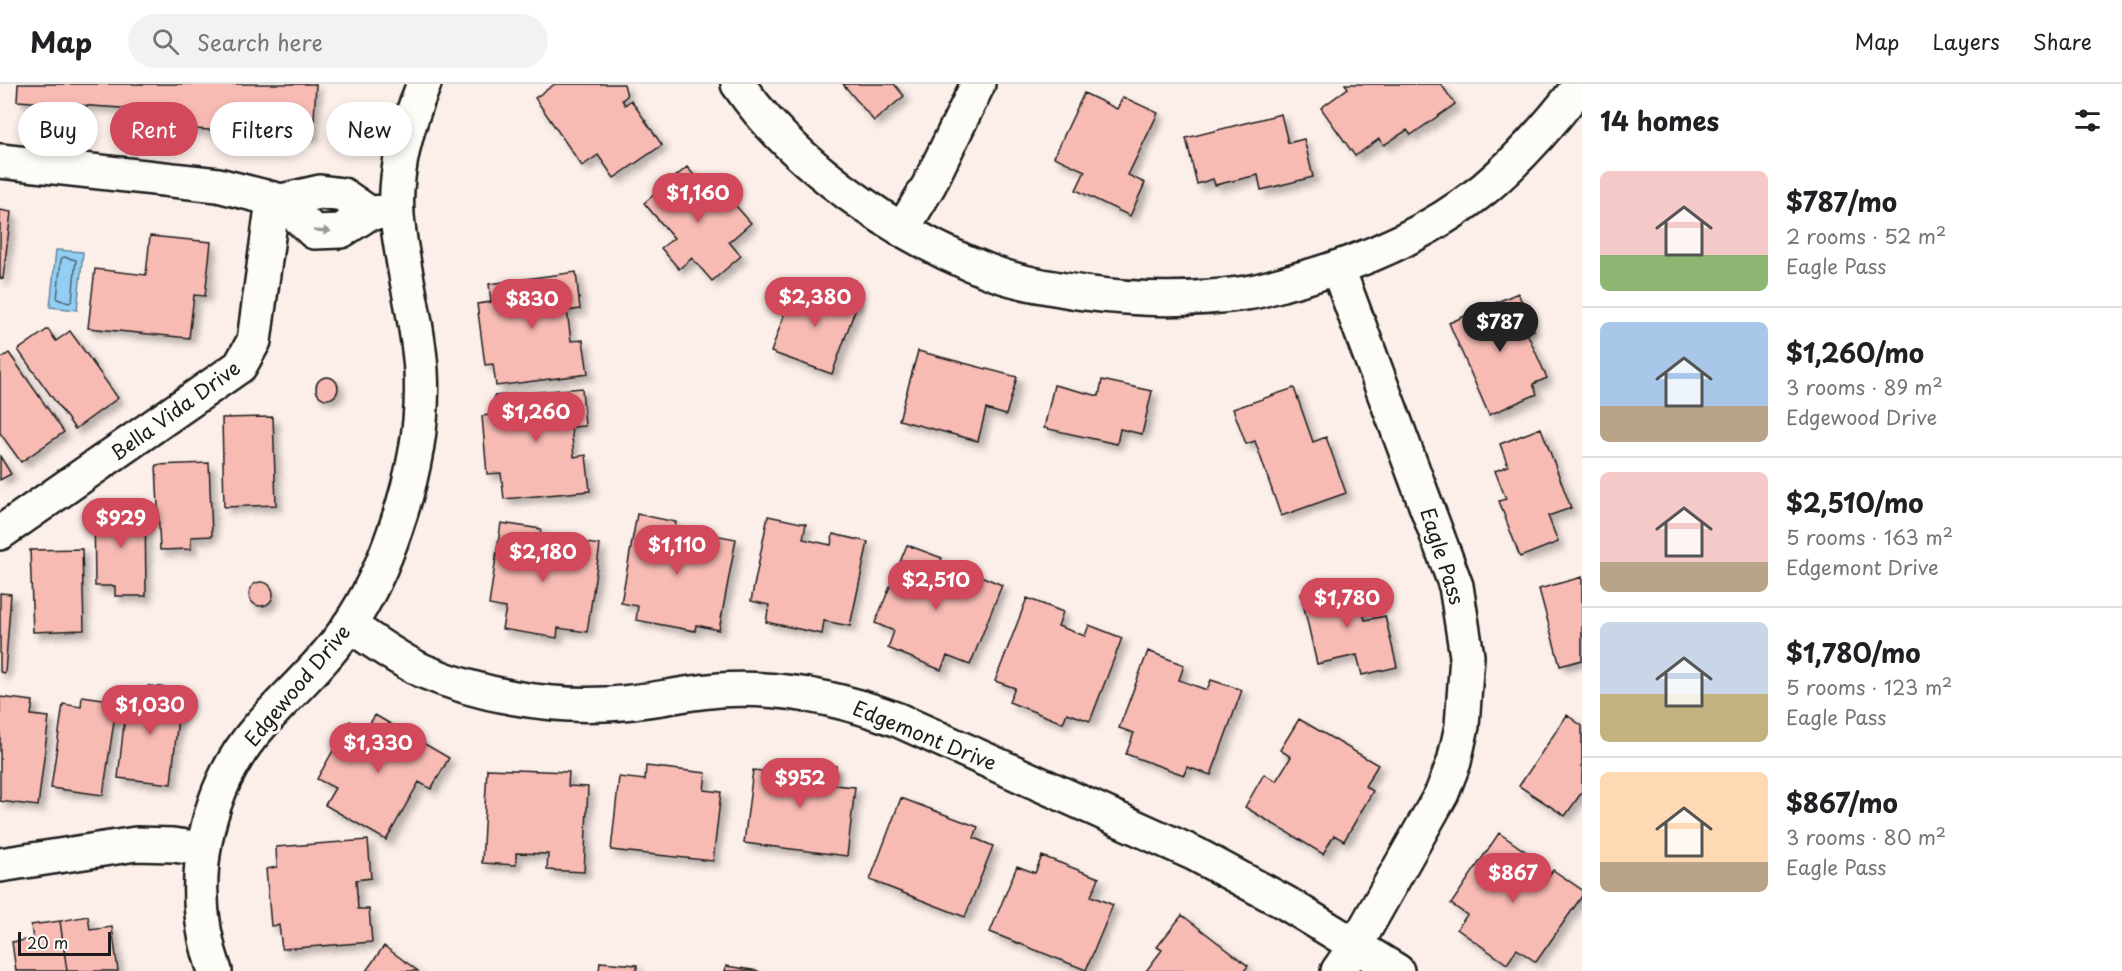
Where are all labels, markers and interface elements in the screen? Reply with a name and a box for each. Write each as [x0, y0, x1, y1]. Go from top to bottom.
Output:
search box [128, 14, 548, 68]
text: Map [30, 20, 92, 63]
icon: search [149, 25, 182, 58]
text: Search here [197, 25, 323, 58]
text: Map [1855, 25, 1899, 57]
text: Layers [1932, 25, 2000, 57]
text: Share [2033, 25, 2092, 57]
text: 14 homes [1600, 101, 1719, 140]
chip: Buy [18, 102, 98, 156]
chip: Rent [110, 102, 198, 156]
chip: Filters [210, 102, 314, 156]
chip: New [326, 102, 412, 156]
icon: filters [2071, 104, 2104, 137]
pin: $1,160 [649, 173, 747, 224]
text: $1,160 [666, 177, 730, 207]
text: $787/mo [1786, 182, 1897, 221]
icon: home [1648, 195, 1720, 267]
text: 2 rooms · 52 m² [1786, 221, 1946, 251]
one-way arrow [313, 226, 332, 235]
text: Eagle Pass [1786, 251, 1886, 281]
pin: $2,380 [766, 277, 864, 328]
pin: $830 [496, 279, 568, 330]
text: $2,380 [779, 281, 851, 311]
text: $830 [506, 283, 559, 313]
pin: $787 [1464, 302, 1536, 353]
text: $787 [1476, 306, 1524, 336]
text: $1,260/mo [1786, 333, 1924, 372]
icon: home [1648, 346, 1720, 418]
street label: Bella Vida Drive [104, 352, 246, 468]
text: 3 rooms · 89 m² [1786, 372, 1943, 402]
pin: $1,260 [487, 392, 585, 443]
text: $1,260 [502, 396, 570, 426]
text: Edgewood Drive [1786, 402, 1937, 432]
text: $2,510/mo [1786, 483, 1923, 522]
icon: home [1648, 496, 1720, 568]
pin: $929 [85, 498, 157, 549]
text: $929 [96, 502, 146, 532]
street label: Eagle Pass [1413, 504, 1473, 608]
text: 5 rooms · 163 m² [1786, 522, 1953, 552]
pin: $1,110 [628, 525, 726, 576]
text: $1,110 [648, 529, 706, 559]
pin: $2,180 [494, 532, 592, 583]
text: $2,180 [509, 536, 577, 566]
text: Edgemont Drive [1786, 552, 1939, 582]
pin: $2,510 [887, 560, 985, 611]
text: $2,510 [902, 564, 970, 594]
pin: $1,780 [1298, 578, 1396, 629]
text: $1,780 [1314, 582, 1380, 612]
street label: Edgewood Drive [237, 618, 357, 752]
text: $1,780/mo [1786, 633, 1921, 672]
icon: home [1648, 646, 1720, 718]
text: 5 rooms · 123 m² [1786, 672, 1952, 702]
pin: $1,030 [101, 685, 199, 736]
text: $1,030 [115, 689, 185, 719]
street label: Edgemont Drive [849, 693, 1001, 777]
text: Eagle Pass [1786, 702, 1886, 732]
pin: $1,330 [329, 723, 427, 774]
text: $1,330 [343, 727, 413, 757]
pin: $952 [764, 758, 836, 809]
text: $952 [775, 762, 825, 792]
text: $867/mo [1786, 783, 1898, 822]
icon: home [1648, 796, 1720, 868]
text: 3 rooms · 80 m² [1786, 822, 1946, 852]
text: Eagle Pass [1786, 852, 1886, 882]
pin: $867 [1477, 853, 1549, 904]
text: $867 [1488, 857, 1538, 887]
scale bar [18, 929, 111, 956]
text: 20 m [27, 930, 68, 954]

